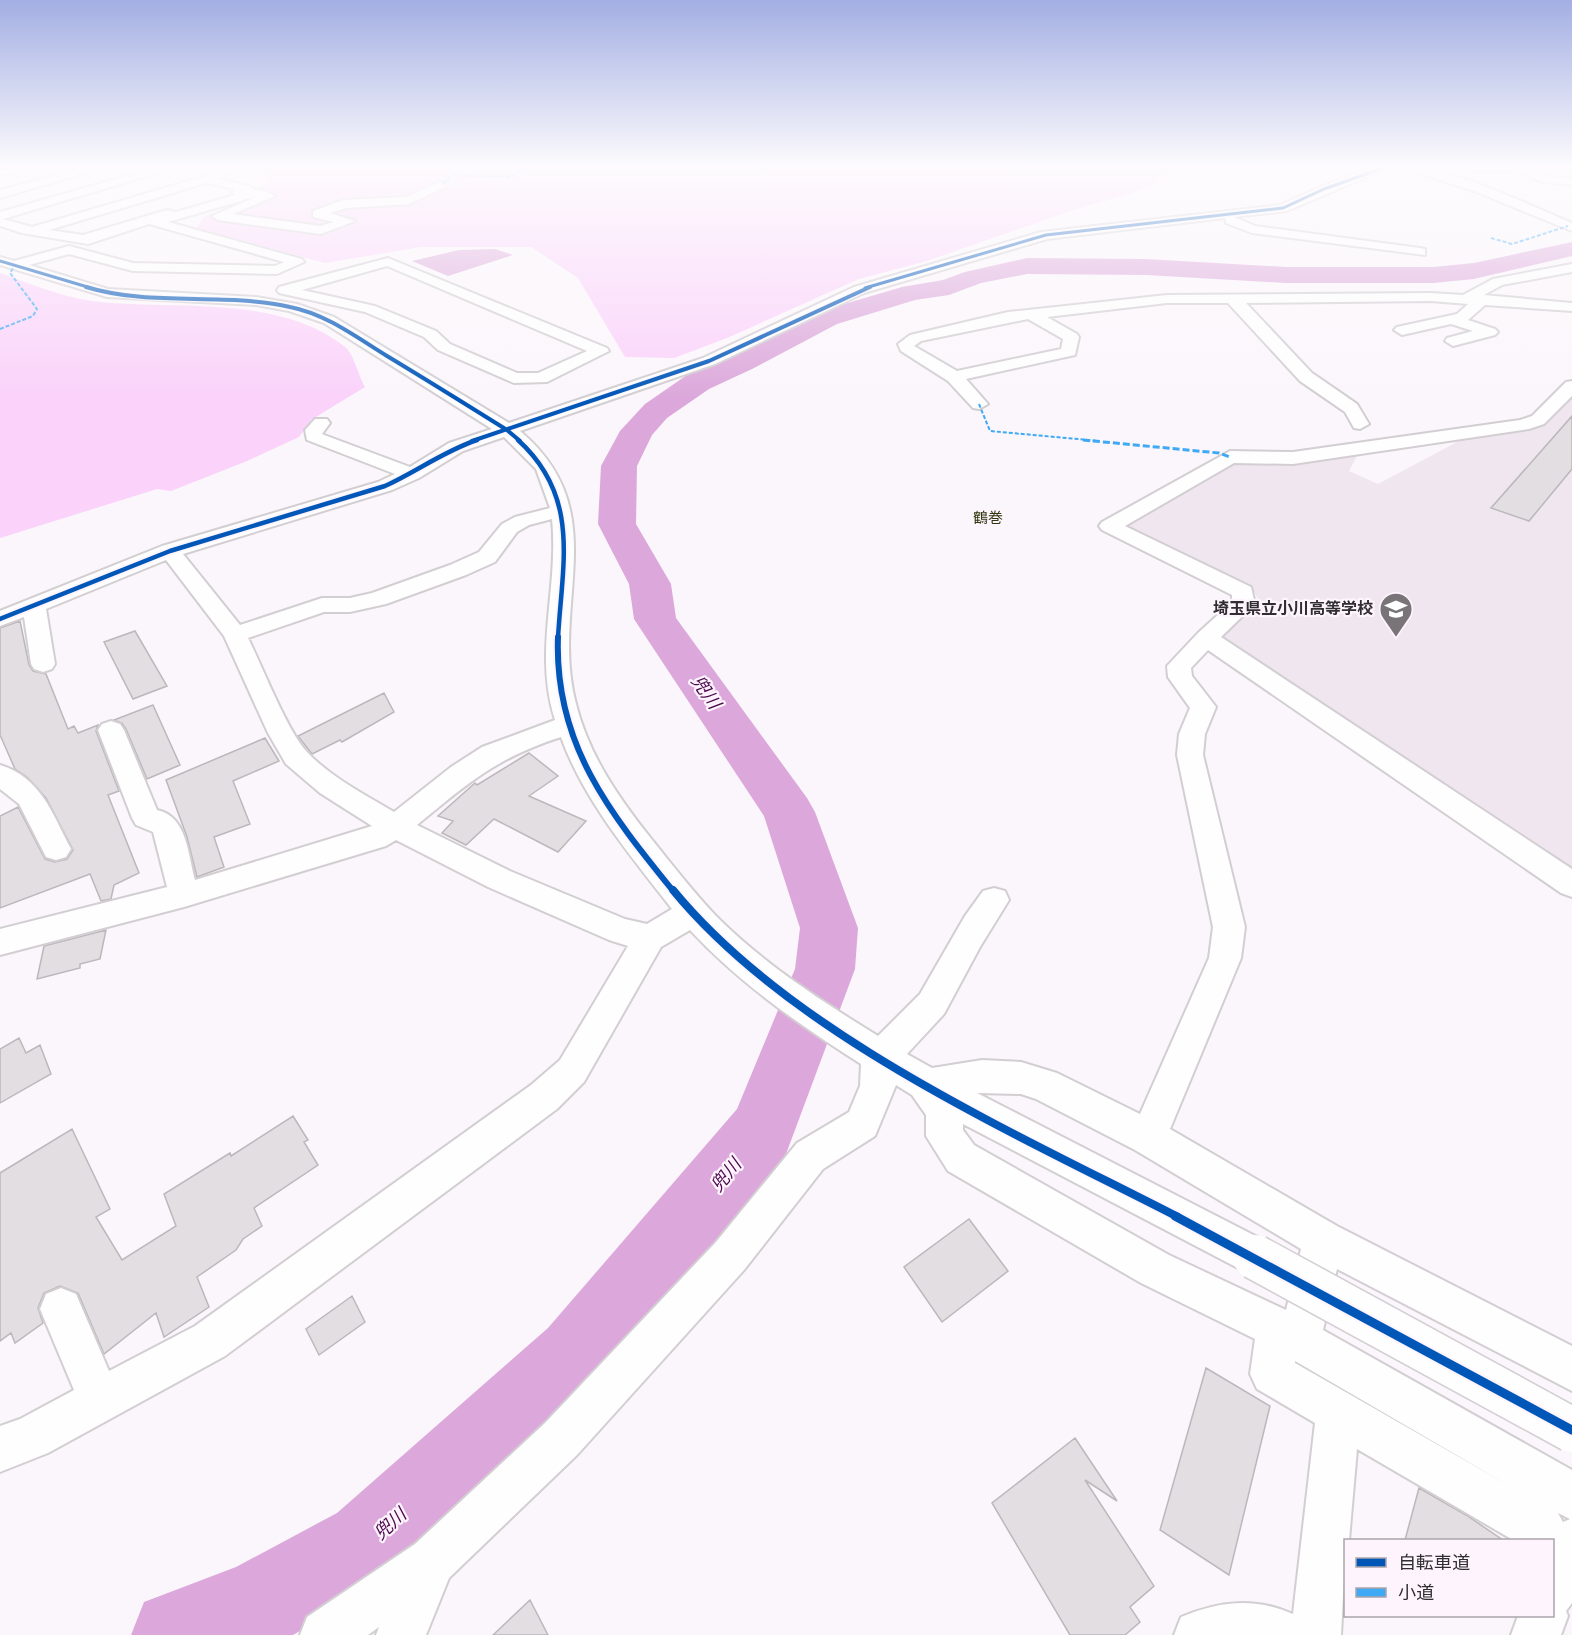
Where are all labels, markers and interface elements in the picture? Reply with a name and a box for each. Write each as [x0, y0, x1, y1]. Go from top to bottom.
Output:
district label: 鶴巻 [973, 509, 1003, 527]
school or university icon: 埼玉県立小川高等学校 [1378, 591, 1414, 638]
place label: 埼玉県立小川高等学校 [1213, 599, 1373, 619]
water label: 兜川 [687, 671, 726, 715]
water label: 兜川 [706, 1153, 747, 1196]
water label: 兜川 [369, 1502, 412, 1544]
legend [1344, 1539, 1554, 1617]
text: 自転車道 [1398, 1552, 1470, 1574]
text: 小道 [1398, 1582, 1434, 1604]

